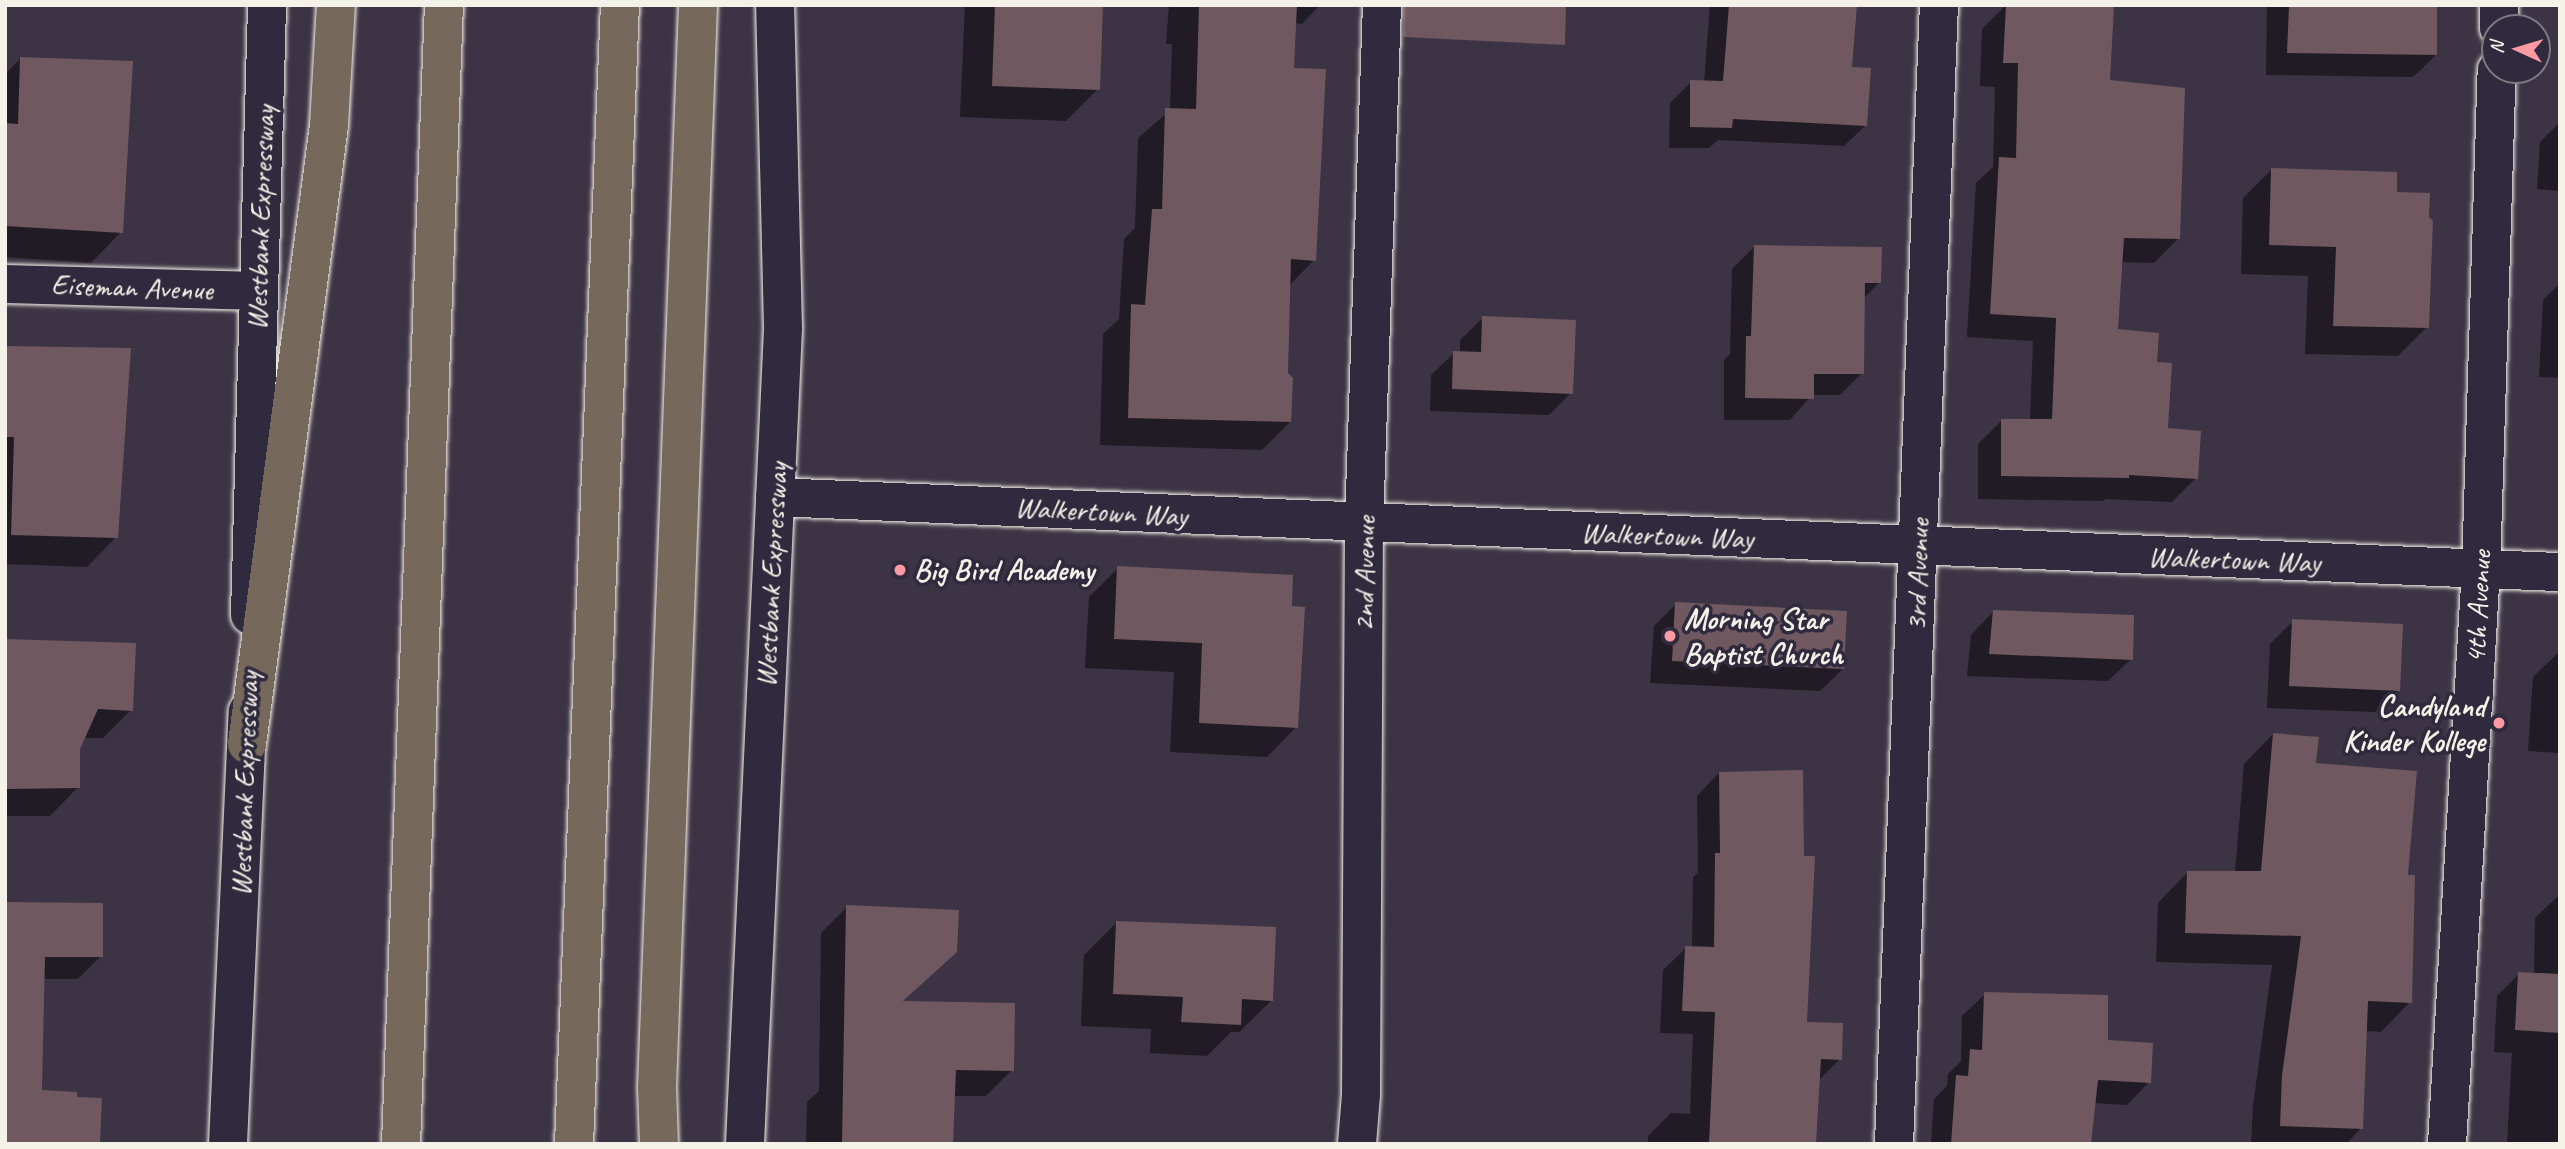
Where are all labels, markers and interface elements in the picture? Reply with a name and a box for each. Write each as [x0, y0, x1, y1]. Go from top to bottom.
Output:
north arrow [2481, 14, 2551, 84]
text: N [2485, 41, 2509, 54]
street label: Westbank Expressway [238, 105, 282, 331]
street label: Eiseman Avenue [51, 266, 213, 308]
street label: Westbank Expressway [747, 462, 795, 688]
street label: Walkertown Way [1014, 489, 1188, 533]
street label: Walkertown Way [1580, 514, 1754, 556]
street label: 2nd Avenue [1345, 516, 1383, 632]
street label: 3rd Avenue [1897, 518, 1937, 632]
street label: Walkertown Way [2147, 538, 2321, 580]
street label: 4th Avenue [2457, 550, 2499, 664]
place label: Big Bird Academy [914, 552, 1095, 588]
marker: Big Bird Academy [892, 562, 908, 578]
place label: Morning Star Baptist Church [1684, 601, 1844, 672]
marker: Morning Star Baptist Church [1662, 628, 1678, 644]
street label: Westbank Expressway [222, 671, 266, 897]
place label: Candyland Kinder Kollege [2343, 688, 2485, 758]
marker: Candyland Kinder Kollege [2491, 715, 2507, 731]

